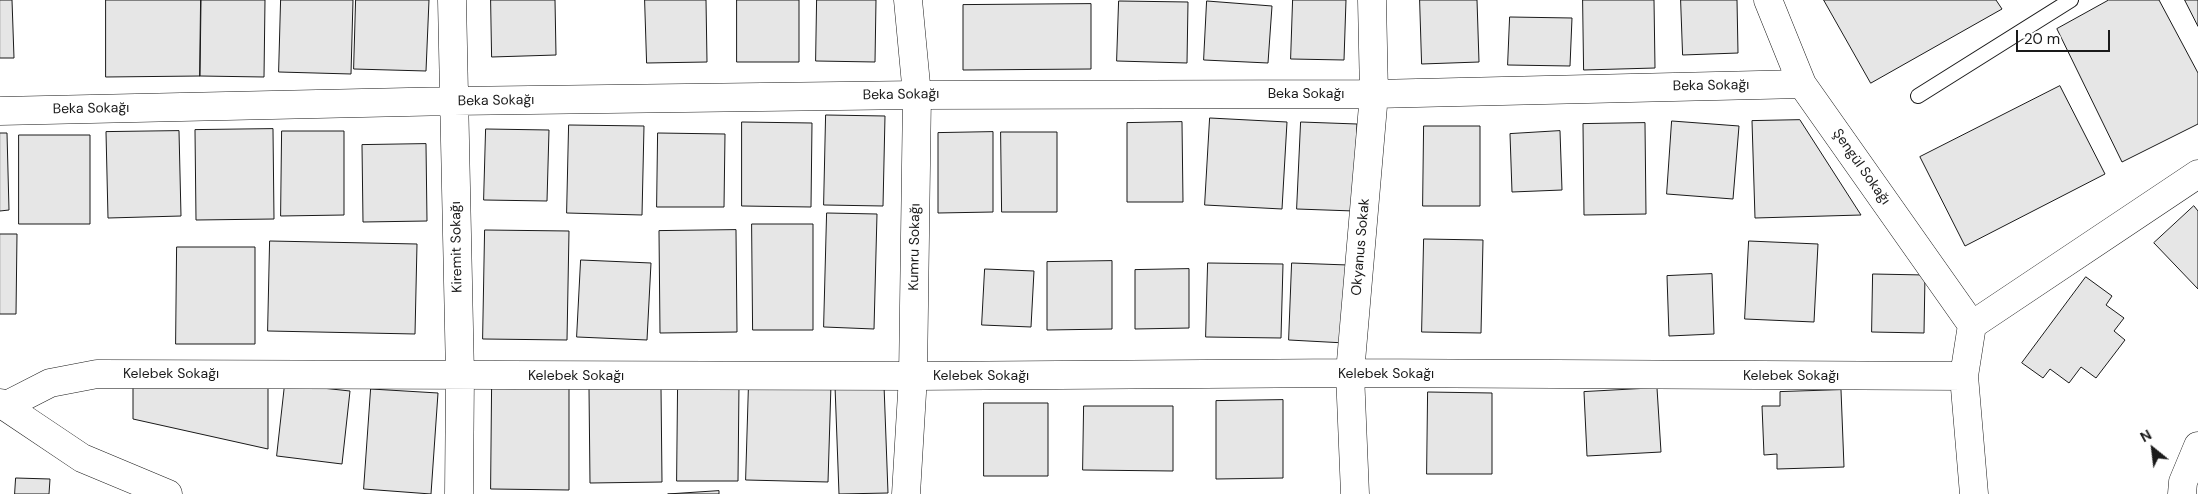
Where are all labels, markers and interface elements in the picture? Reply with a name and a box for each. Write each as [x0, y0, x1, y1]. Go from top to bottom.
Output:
scale bar [2018, 20, 2112, 52]
text: 20 m [2024, 29, 2060, 49]
street label: Beka Sokağı [1673, 77, 1749, 95]
street label: Beka Sokağı [863, 86, 939, 104]
street label: Beka Sokağı [1268, 86, 1344, 102]
street label: Beka Sokağı [458, 92, 534, 110]
street label: Beka Sokağı [53, 100, 129, 118]
street label: Şengül Sokağı [1829, 126, 1893, 208]
street label: Okyanus Sokak [1348, 198, 1374, 296]
street label: Kiremit Sokağı [448, 201, 466, 293]
street label: Kumru Sokağı [906, 203, 924, 291]
street label: Kelebek Sokağı [123, 366, 219, 382]
street label: Kelebek Sokağı [1338, 366, 1434, 382]
street label: Kelebek Sokağı [528, 368, 624, 384]
street label: Kelebek Sokağı [933, 368, 1029, 384]
street label: Kelebek Sokağı [1743, 368, 1839, 384]
north arrow [2128, 424, 2178, 474]
text: N [2137, 426, 2155, 446]

